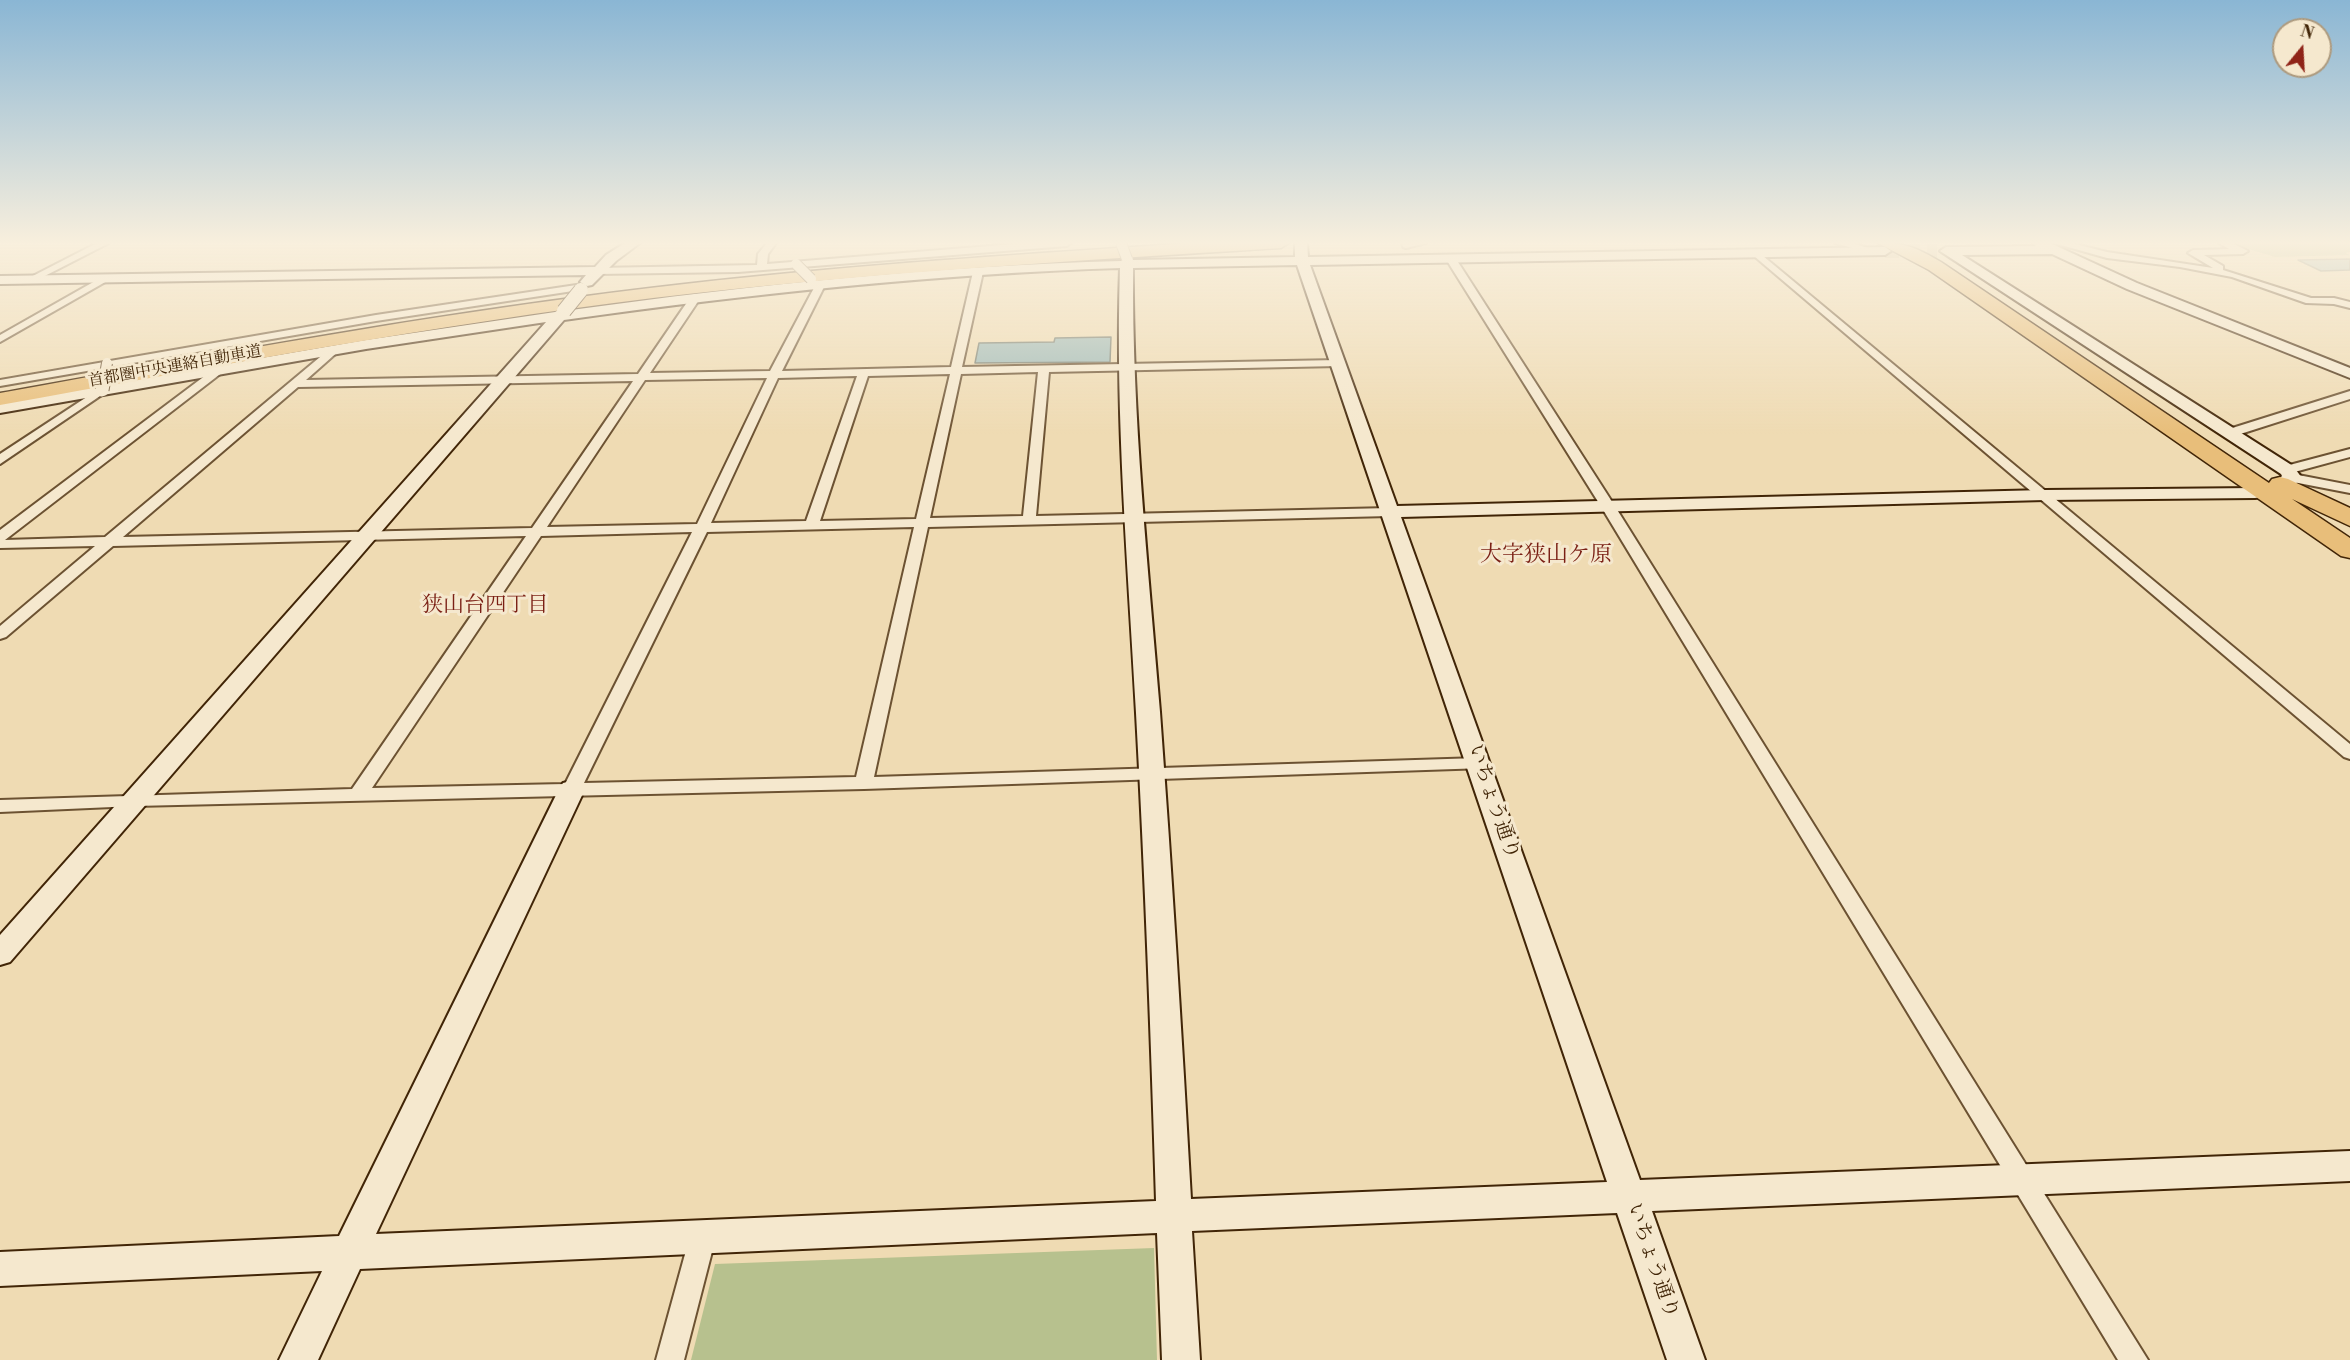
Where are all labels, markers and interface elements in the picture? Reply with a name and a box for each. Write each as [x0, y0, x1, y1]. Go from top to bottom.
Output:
north arrow [2272, 18, 2332, 78]
text: N [2298, 21, 2316, 44]
street label: 首都圏中央連絡自動車道 [87, 342, 263, 392]
district label: 大字狭山ケ原 [1480, 543, 1612, 569]
district label: 狭山台四丁目 [422, 593, 548, 619]
street label: いちょう通り [1462, 741, 1524, 863]
street label: いちょう通り [1621, 1200, 1683, 1322]

